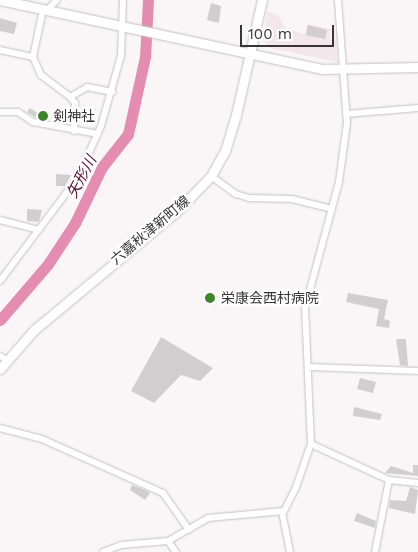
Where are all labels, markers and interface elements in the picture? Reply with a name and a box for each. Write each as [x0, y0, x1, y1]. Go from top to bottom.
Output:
scale bar [243, 15, 337, 47]
text: 100 m [248, 25, 292, 43]
place label: 剣神社 [53, 108, 95, 124]
marker: 剣神社 [37, 110, 49, 122]
water label: 矢形川 [63, 153, 101, 201]
street label: 六嘉秋津新町線 [107, 192, 193, 268]
place label: 栄康会西村病院 [221, 290, 319, 306]
marker: 栄康会西村病院 [203, 291, 217, 305]

